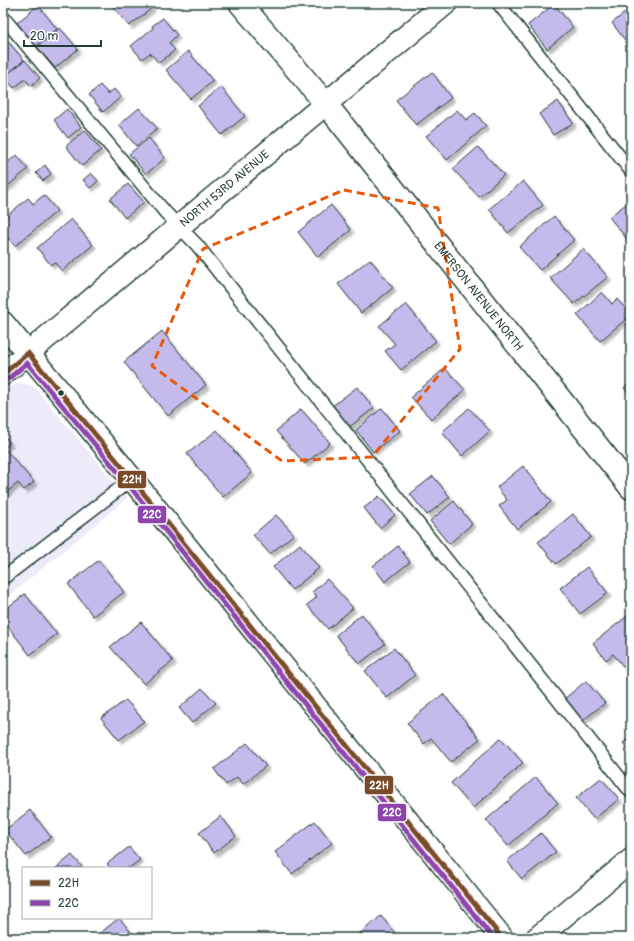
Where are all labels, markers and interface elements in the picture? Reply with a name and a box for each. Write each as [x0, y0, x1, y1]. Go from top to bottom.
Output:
scale bar [24, 22, 101, 48]
text: 20 m [30, 29, 59, 44]
street label: NORTH 53RD AVENUE [177, 147, 273, 231]
street label: EMERSON AVENUE NORTH [430, 239, 526, 354]
unlabelled marker [56, 388, 66, 398]
line badge: 22H [117, 470, 147, 489]
text: 22H [122, 473, 142, 486]
line badge: 22C [137, 505, 167, 524]
text: 22C [142, 508, 162, 521]
line badge: 22H [364, 775, 394, 795]
text: 22H [369, 779, 389, 792]
line badge: 22C [377, 803, 407, 822]
text: 22C [382, 806, 402, 819]
legend [22, 867, 152, 919]
text: 22H [58, 876, 79, 891]
text: 22C [58, 896, 79, 911]

